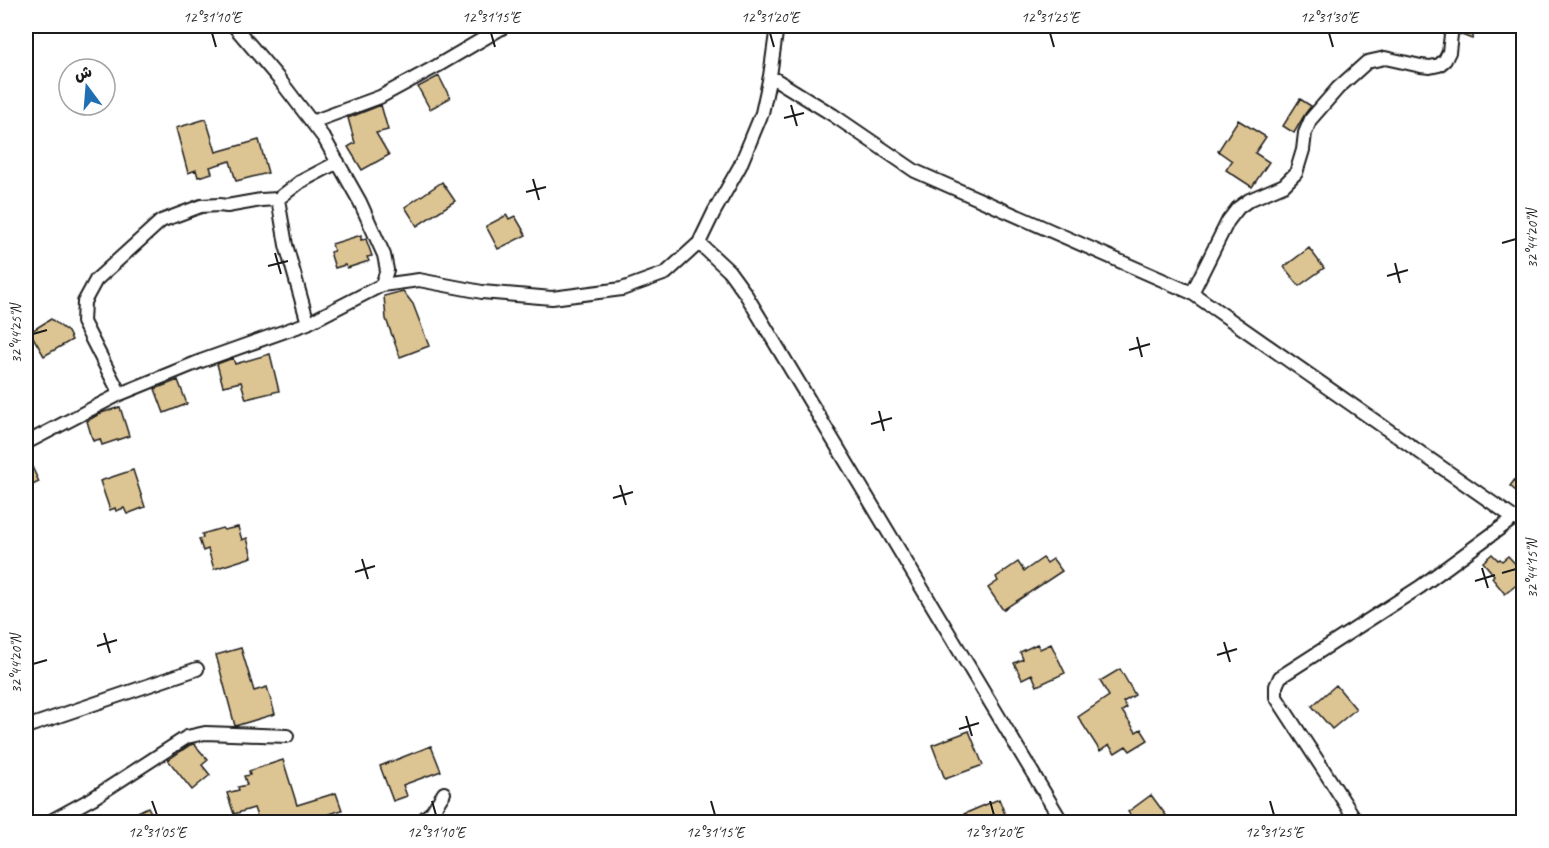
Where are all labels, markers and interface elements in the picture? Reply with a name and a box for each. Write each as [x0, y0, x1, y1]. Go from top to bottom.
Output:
text: 12°31'10"E [183, 8, 243, 27]
text: 12°31'15"E [462, 8, 522, 27]
text: 12°31'20"E [741, 8, 801, 27]
text: 12°31'25"E [1021, 8, 1081, 27]
text: 12°31'30"E [1300, 8, 1360, 27]
north arrow [57, 57, 117, 117]
text: ش [72, 62, 94, 86]
text: 32°44'20"N [1523, 206, 1542, 269]
text: 32°44'25"N [7, 301, 26, 364]
text: 32°44'15"N [1523, 536, 1542, 599]
text: 32°44'20"N [7, 631, 26, 694]
text: 12°31'05"E [128, 823, 188, 842]
text: 12°31'10"E [407, 823, 467, 842]
text: 12°31'15"E [686, 823, 746, 842]
text: 12°31'20"E [965, 823, 1025, 842]
text: 12°31'25"E [1245, 823, 1305, 842]

